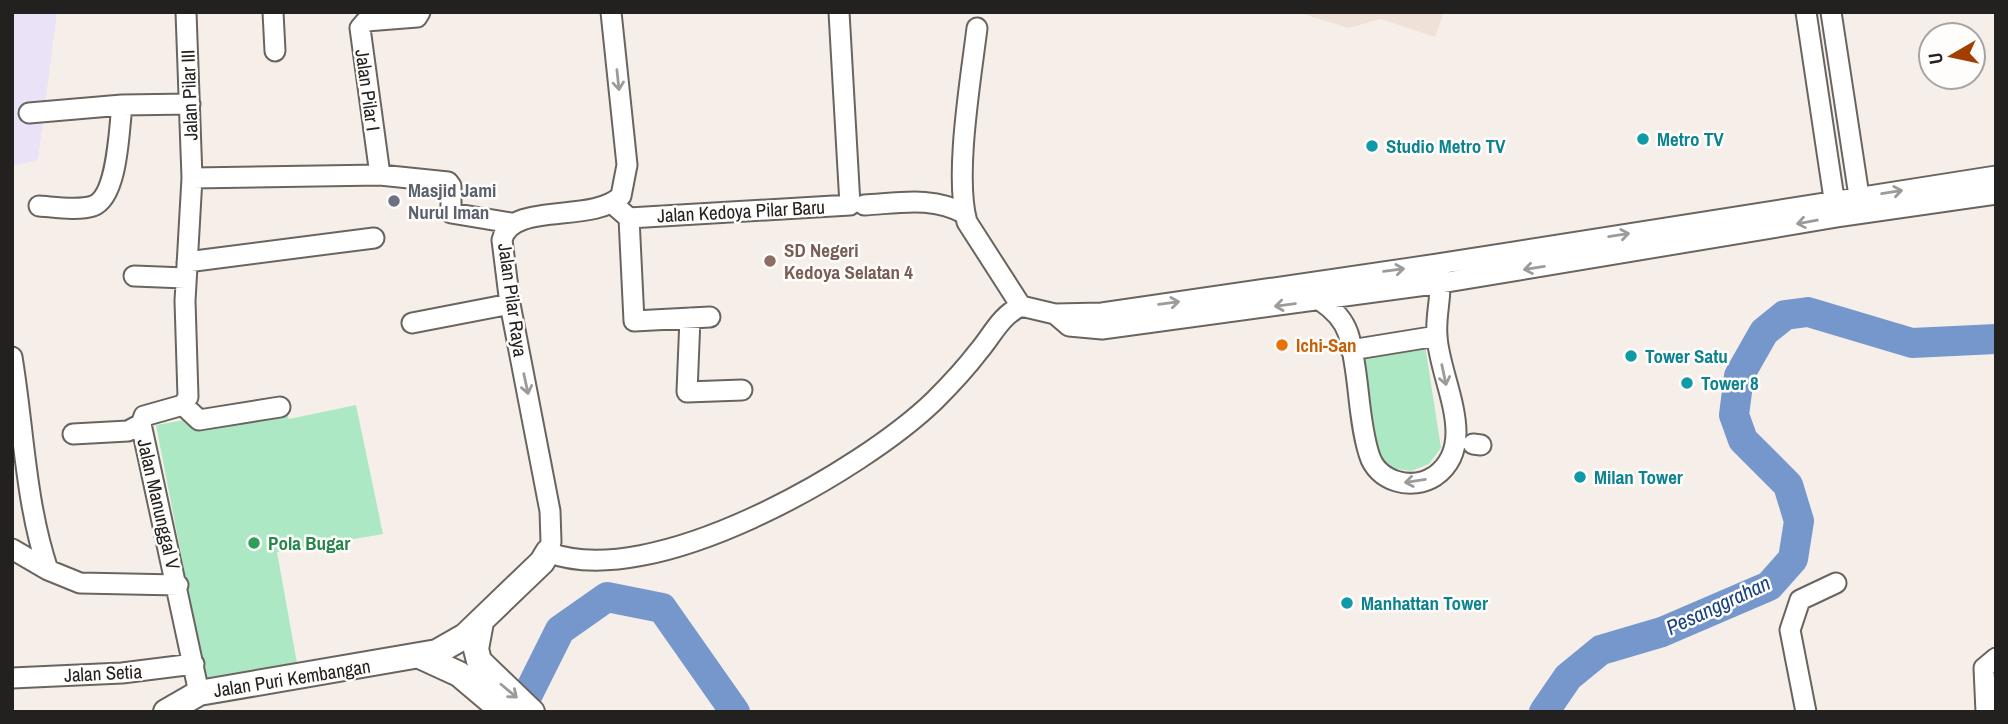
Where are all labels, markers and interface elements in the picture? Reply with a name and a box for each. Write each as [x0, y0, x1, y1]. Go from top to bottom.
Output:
north arrow [1917, 21, 1987, 91]
street label: Jalan Pilar I [349, 47, 387, 133]
street label: Jalan Pilar III [174, 49, 204, 141]
text: U [1921, 51, 1949, 66]
one-way arrow [612, 68, 625, 91]
place label: Metro TV [1657, 126, 1724, 152]
marker: Metro TV [1635, 131, 1651, 147]
place label: Studio Metro TV [1386, 133, 1506, 159]
marker: Studio Metro TV [1364, 138, 1380, 154]
place label: Masjid Jami Nurul Iman [408, 177, 496, 225]
one-way arrow [1880, 185, 1903, 198]
marker: Masjid Jami Nurul Iman [386, 193, 402, 209]
street label: Jalan Kedoya Pilar Baru [656, 194, 826, 228]
one-way arrow [1796, 216, 1819, 229]
one-way arrow [1607, 228, 1630, 241]
place label: SD Negeri Kedoya Selatan 4 [784, 237, 913, 285]
street label: Jalan Pilar Raya [492, 242, 534, 359]
marker: SD Negeri Kedoya Selatan 4 [762, 253, 778, 269]
one-way arrow [1523, 262, 1546, 275]
one-way arrow [1382, 264, 1405, 277]
one-way arrow [1157, 296, 1180, 309]
one-way arrow [1274, 299, 1297, 312]
place label: Ichi-San [1296, 332, 1357, 358]
marker: Ichi-San [1274, 337, 1290, 353]
place label: Tower Satu [1645, 343, 1728, 369]
marker: Tower Satu [1623, 348, 1639, 364]
one-way arrow [1438, 363, 1452, 386]
place label: Tower 8 [1701, 370, 1759, 396]
one-way arrow [520, 372, 534, 395]
marker: Tower 8 [1679, 375, 1695, 391]
street label: Jalan Manunggal V [131, 436, 187, 572]
place label: Milan Tower [1594, 464, 1683, 490]
marker: Milan Tower [1572, 469, 1588, 485]
one-way arrow [1404, 475, 1427, 488]
place label: Pola Bugar [268, 530, 350, 556]
marker: Pola Bugar [246, 535, 262, 551]
water label: Pesanggrahan [1661, 568, 1775, 642]
place label: Manhattan Tower [1361, 590, 1488, 616]
marker: Manhattan Tower [1339, 595, 1355, 611]
street label: Jalan Puri Kembangan [212, 653, 372, 703]
street label: Jalan Setia [63, 658, 143, 688]
one-way arrow [500, 683, 518, 699]

